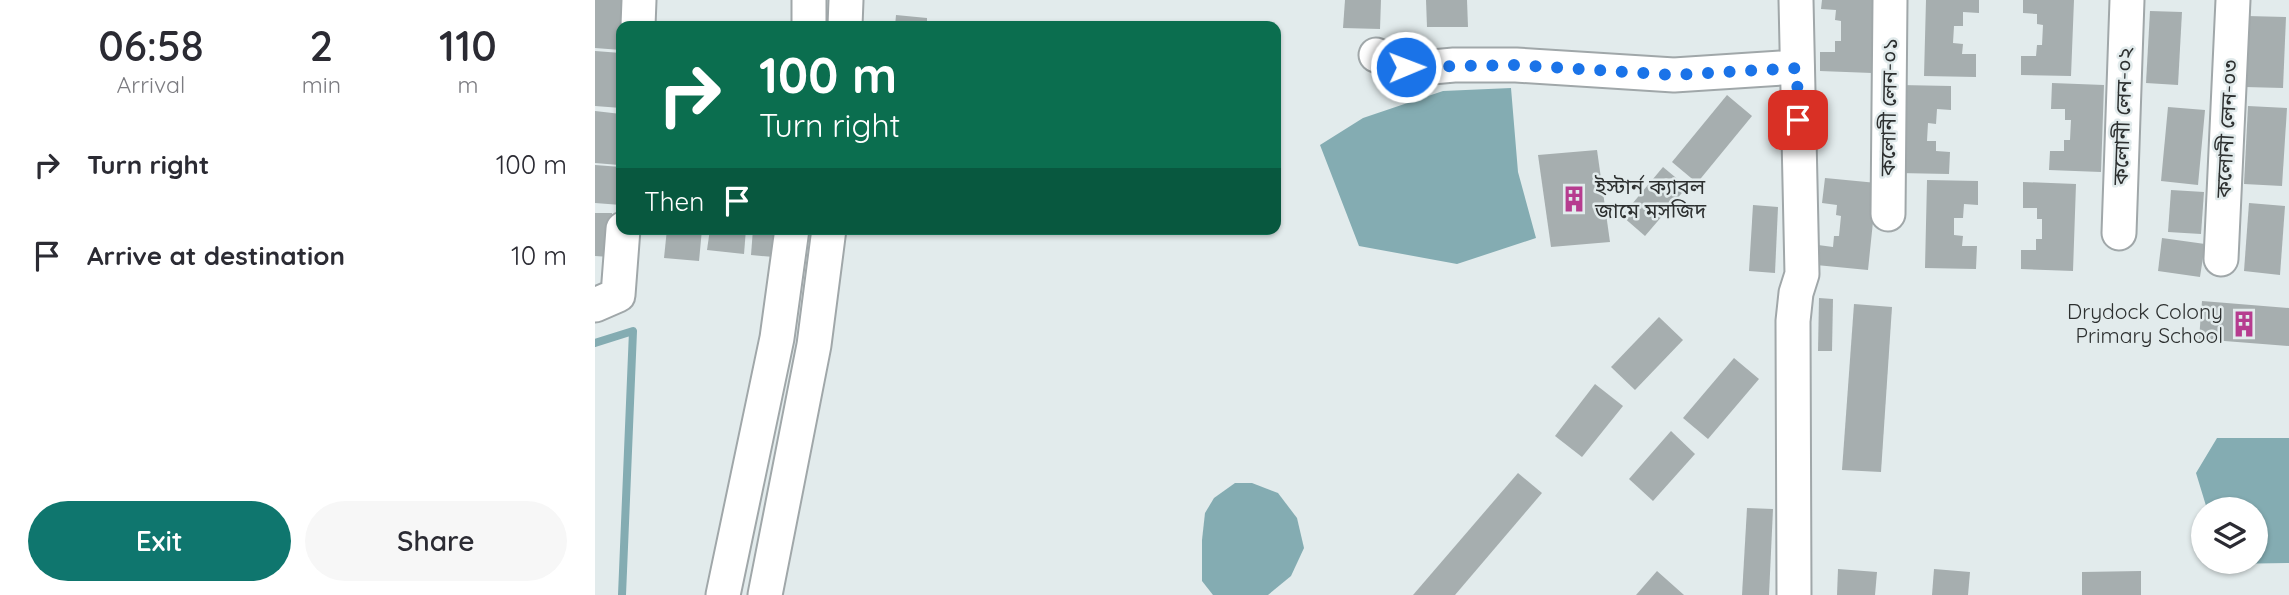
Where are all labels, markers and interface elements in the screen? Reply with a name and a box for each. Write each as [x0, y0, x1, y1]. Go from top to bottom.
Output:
text: 06:58 [98, 19, 204, 72]
text: 2 [310, 19, 333, 72]
text: 110 [439, 19, 497, 72]
position arrow [1369, 30, 1443, 104]
street label: কলোনী লেন-০১ [1874, 38, 1902, 177]
text: 100 m [759, 44, 897, 105]
street label: কলোনী লেন-০২ [2107, 46, 2137, 186]
icon: right [644, 49, 735, 140]
street label: কলোনী লেন-০৩ [2209, 59, 2243, 200]
text: Arrival [116, 70, 185, 99]
text: min [302, 70, 341, 99]
text: m [457, 70, 478, 99]
pin [1768, 90, 1828, 150]
icon: arrive [1779, 101, 1817, 139]
text: Turn right [759, 105, 900, 145]
icon: right [28, 146, 66, 184]
text: Turn right [87, 148, 209, 181]
text: 100 m [496, 148, 567, 181]
place label: ইস্টার্ন ক্যাবল জামে মসজিদ [1594, 173, 1706, 223]
icon: arrive [718, 182, 756, 220]
building icon: ইস্টার্ন ক্যাবল জামে মসজিদ [1559, 184, 1589, 214]
text: Then [644, 185, 704, 218]
icon: arrive [28, 237, 66, 275]
text: Arrive at destination [87, 239, 345, 272]
text: 10 m [511, 239, 567, 272]
place label: Drydock Colony Primary School [2067, 298, 2223, 348]
building icon: Drydock Colony Primary School [2229, 309, 2259, 339]
map controls [2191, 497, 2268, 574]
button: layers [2191, 497, 2268, 574]
button: Exit [28, 501, 291, 581]
button: Share [305, 501, 567, 581]

